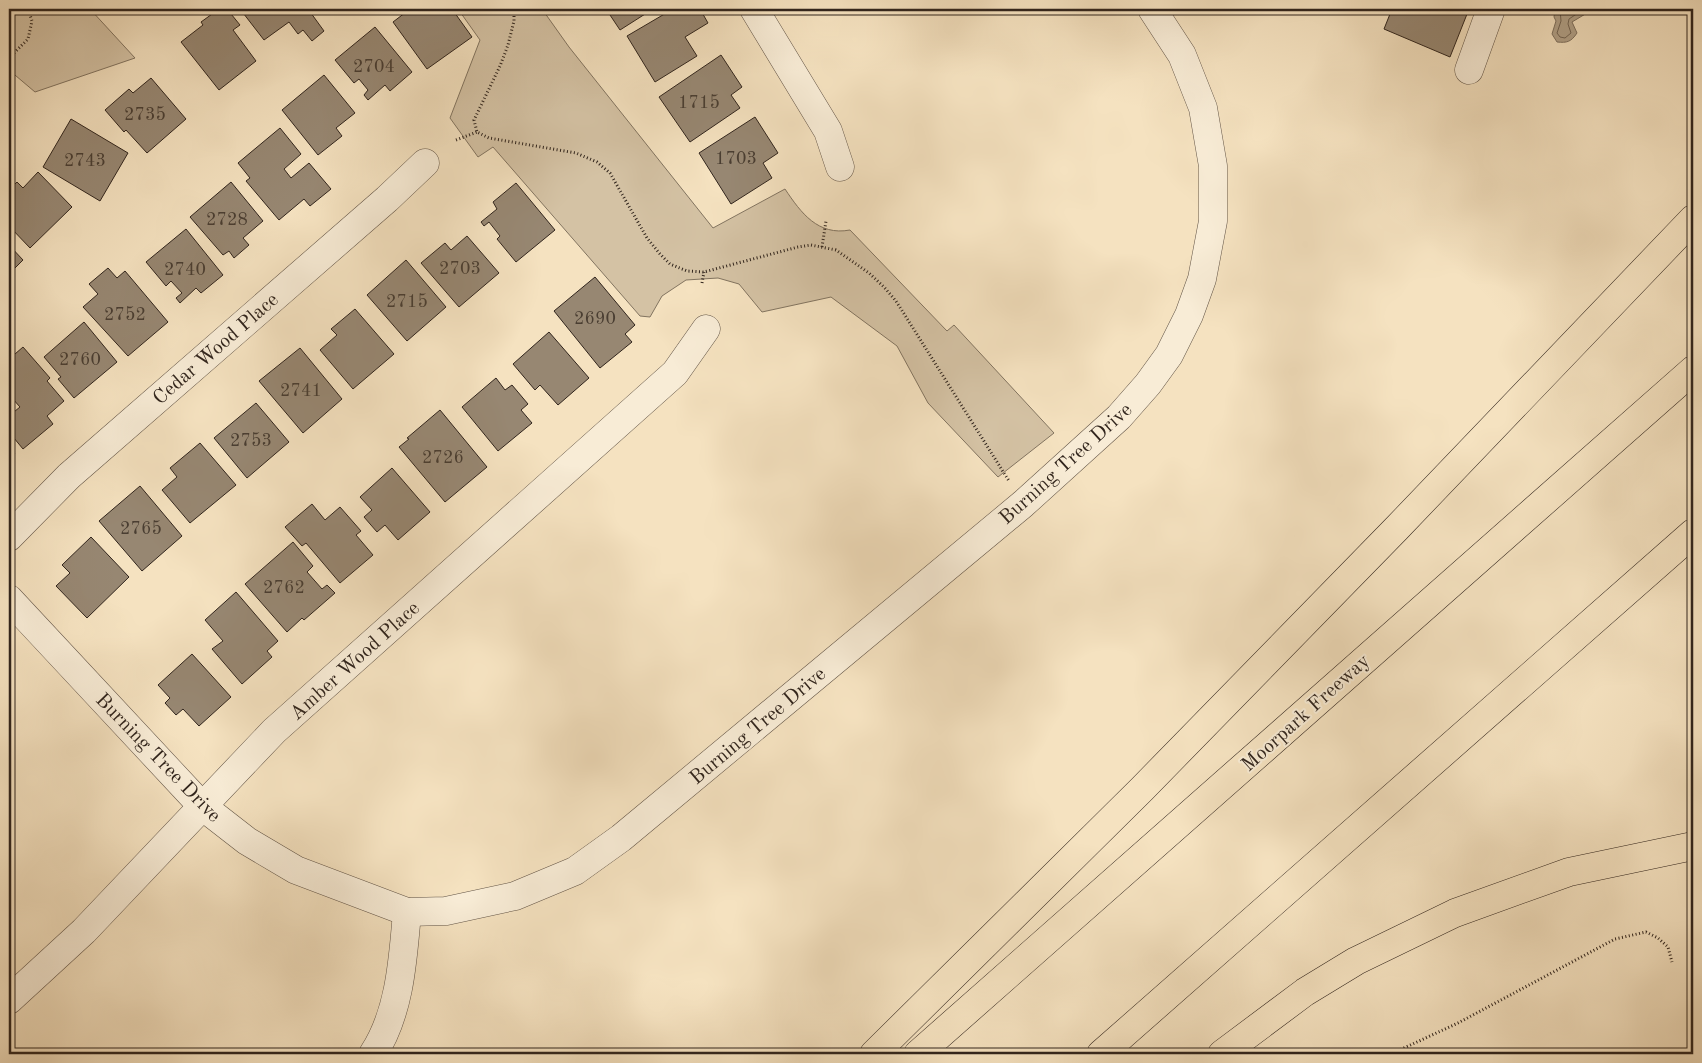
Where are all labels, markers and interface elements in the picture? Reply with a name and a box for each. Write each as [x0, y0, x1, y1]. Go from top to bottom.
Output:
house number: 2704 [353, 58, 395, 76]
house number: 1715 [678, 94, 720, 112]
house number: 2735 [124, 106, 166, 124]
house number: 1703 [715, 150, 757, 168]
house number: 2743 [64, 152, 106, 170]
house number: 2728 [206, 211, 248, 229]
house number: 2703 [439, 260, 481, 278]
house number: 2740 [164, 261, 206, 279]
street label: Cedar Wood Place [150, 290, 283, 409]
house number: 2715 [386, 293, 428, 311]
house number: 2752 [104, 306, 146, 324]
house number: 2690 [574, 310, 616, 328]
house number: 2760 [59, 351, 101, 369]
house number: 2741 [280, 382, 322, 400]
street label: Burning Tree Drive [996, 400, 1136, 529]
house number: 2753 [230, 432, 272, 450]
house number: 2726 [422, 449, 464, 467]
house number: 2765 [120, 520, 162, 538]
house number: 2762 [263, 579, 305, 597]
street label: Amber Wood Place [287, 598, 424, 725]
street label: Moorpark Freeway [1239, 651, 1374, 776]
street label: Burning Tree Drive [687, 664, 830, 789]
street label: Burning Tree Drive [91, 690, 224, 827]

